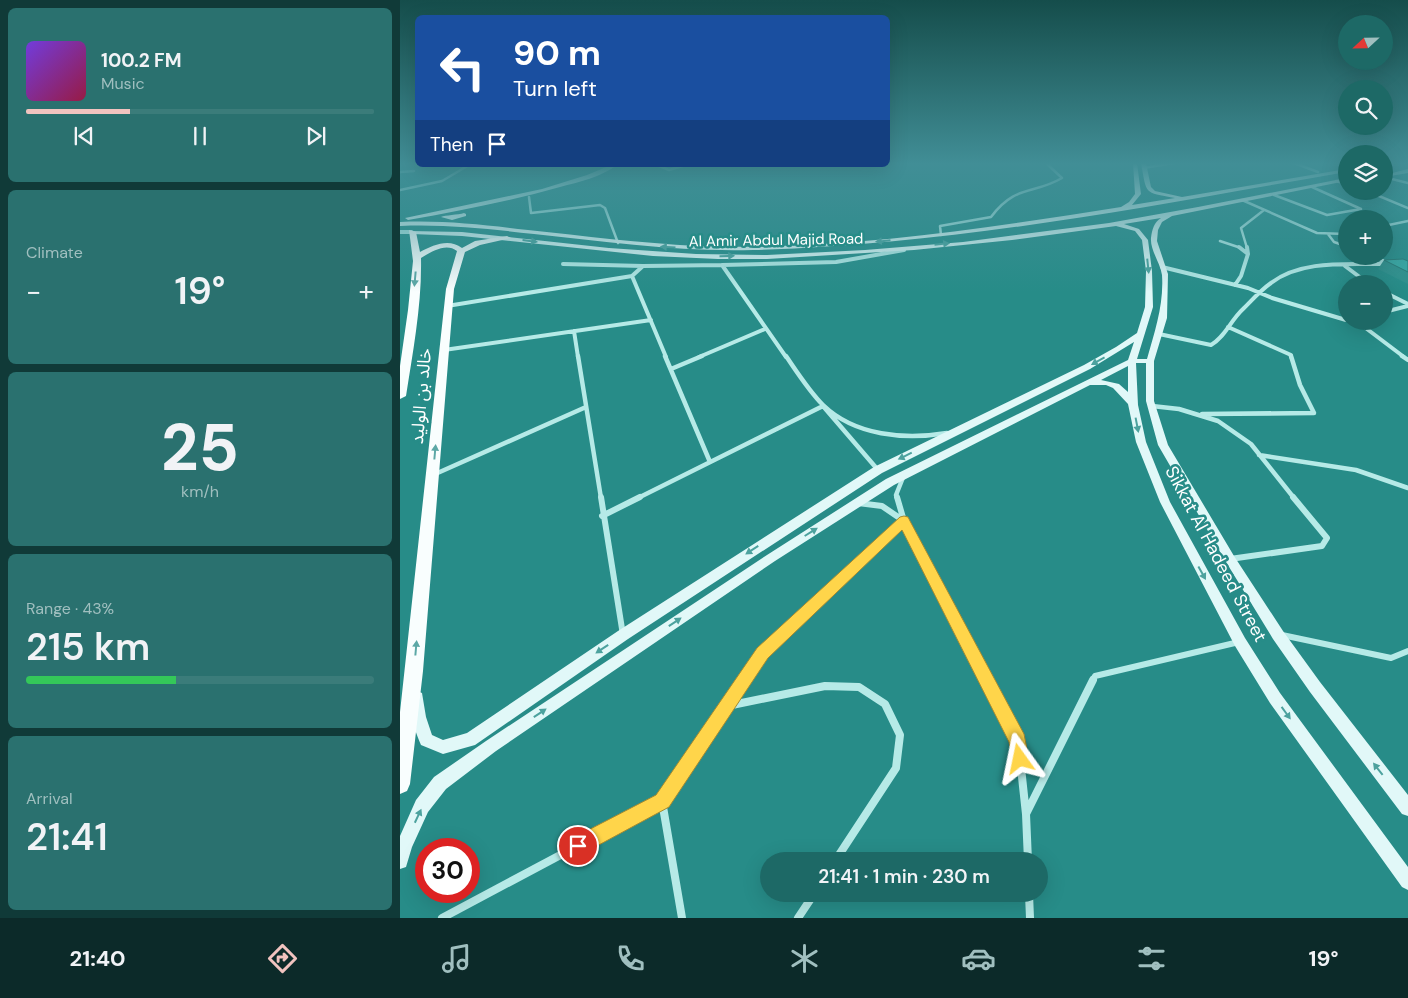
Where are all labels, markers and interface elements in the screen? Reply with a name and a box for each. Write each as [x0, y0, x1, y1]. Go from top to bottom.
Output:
north arrow [1338, 15, 1392, 70]
map controls [1338, 15, 1393, 330]
text: 90 m [513, 30, 601, 76]
icon: left [430, 35, 495, 100]
text: 100.2 FM [101, 48, 182, 73]
text: Music [101, 73, 145, 94]
text: Turn left [513, 74, 597, 103]
button: search [1338, 80, 1393, 135]
icon: previous [70, 122, 98, 150]
icon: pause [186, 122, 214, 150]
icon: next [302, 122, 330, 150]
icon: arrive [483, 130, 511, 158]
text: Then [430, 132, 473, 157]
button: layers [1338, 145, 1393, 200]
button: + [1338, 210, 1393, 265]
street label: Al Amir Abdul Majid Road [688, 228, 864, 252]
one-way arrow [523, 237, 539, 245]
one-way arrow [875, 237, 891, 245]
one-way arrow [934, 240, 950, 248]
text: Climate [26, 242, 83, 263]
one-way arrow [660, 242, 676, 250]
one-way arrow [719, 252, 735, 260]
one-way arrow [1144, 258, 1152, 274]
text: 19° [175, 266, 225, 316]
one-way arrow [410, 271, 418, 287]
text: − [26, 273, 41, 310]
text: + [359, 273, 374, 310]
button: − [1338, 275, 1393, 330]
street label: خالد بن الوليد [405, 347, 437, 445]
one-way arrow [1092, 356, 1105, 365]
text: 25 [161, 406, 239, 490]
one-way arrow [1134, 417, 1142, 433]
one-way arrow [431, 443, 439, 459]
one-way arrow [898, 452, 913, 460]
street label: Sikkat Al Hadeed Street [1159, 462, 1273, 646]
text: km/h [181, 481, 219, 502]
one-way arrow [804, 528, 817, 537]
one-way arrow [745, 545, 759, 555]
one-way arrow [1198, 566, 1206, 581]
text: Range · 43% [26, 598, 114, 619]
one-way arrow [668, 617, 682, 627]
text: 215 km [26, 622, 150, 672]
one-way arrow [412, 640, 420, 656]
one-way arrow [595, 644, 609, 654]
one-way arrow [1280, 706, 1291, 719]
one-way arrow [534, 708, 547, 718]
position arrow [993, 732, 1045, 784]
one-way arrow [1373, 763, 1384, 776]
text: Arrival [26, 788, 73, 809]
one-way arrow [414, 809, 422, 823]
text: 21:41 [26, 812, 108, 862]
pin [557, 825, 599, 867]
icon: arrive [564, 832, 592, 860]
speed limit sign: 30 [415, 838, 480, 903]
text: 21:41 · 1 min · 230 m [818, 864, 990, 889]
icon: directions [265, 941, 300, 976]
icon: music [439, 941, 474, 976]
icon: phone [613, 941, 648, 976]
icon: climate [787, 941, 822, 976]
icon: car [961, 941, 996, 976]
icon: filters [1134, 941, 1169, 976]
text: 21:40 [69, 944, 126, 973]
text: 19° [1308, 944, 1338, 973]

